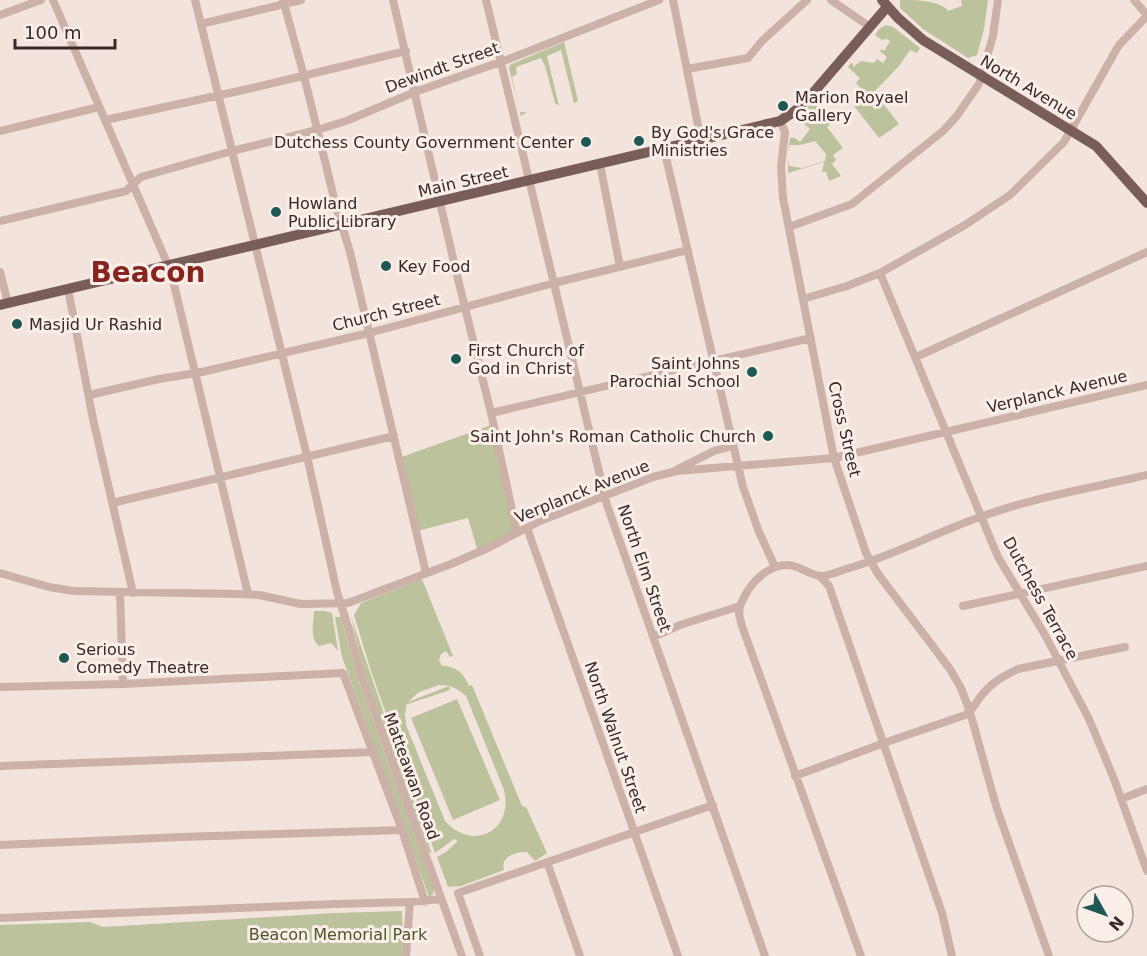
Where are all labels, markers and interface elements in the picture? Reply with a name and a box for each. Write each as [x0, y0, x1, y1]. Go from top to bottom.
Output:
scale bar [15, 12, 116, 50]
text: 100 m [24, 22, 82, 43]
street label: Dewindt Street [383, 38, 502, 97]
street label: North Avenue [977, 51, 1080, 124]
place label: Marion Royael Gallery [795, 88, 908, 125]
marker: Marion Royael Gallery [776, 99, 790, 113]
place label: By God's Grace Ministries [651, 123, 774, 160]
place label: Dutchess County Government Center [274, 133, 574, 152]
marker: By God's Grace Ministries [632, 134, 646, 148]
marker: Dutchess County Government Center [579, 135, 593, 149]
street label: Main Street [416, 162, 510, 201]
place label: Howland Public Library [288, 194, 396, 231]
marker: Howland Public Library [269, 205, 283, 219]
district label: Beacon [91, 256, 206, 289]
place label: Key Food [398, 257, 470, 276]
marker: Key Food [379, 259, 393, 273]
street label: Church Street [330, 290, 442, 335]
place label: Masjid Ur Rashid [29, 315, 162, 334]
marker: Masjid Ur Rashid [10, 317, 24, 331]
place label: First Church of God in Christ [468, 341, 584, 378]
marker: First Church of God in Christ [449, 352, 463, 366]
place label: Saint Johns Parochial School [609, 354, 740, 391]
marker: Saint Johns Parochial School [745, 365, 759, 379]
street label: Verplanck Avenue [985, 366, 1129, 417]
street label: Cross Street [824, 379, 865, 479]
place label: Saint John's Roman Catholic Church [470, 427, 756, 446]
marker: Saint John's Roman Catholic Church [761, 429, 775, 443]
street label: Verplanck Avenue [512, 456, 652, 527]
street label: North Elm Street [614, 502, 675, 634]
street label: Dutchess Terrace [999, 534, 1082, 663]
place label: Serious Comedy Theatre [76, 640, 209, 677]
marker: Serious Comedy Theatre [57, 651, 71, 665]
street label: North Walnut Street [581, 659, 650, 815]
street label: Matteawan Road [380, 710, 443, 842]
north arrow [1075, 884, 1135, 944]
text: N [1105, 912, 1128, 935]
park label: Beacon Memorial Park [249, 925, 428, 944]

